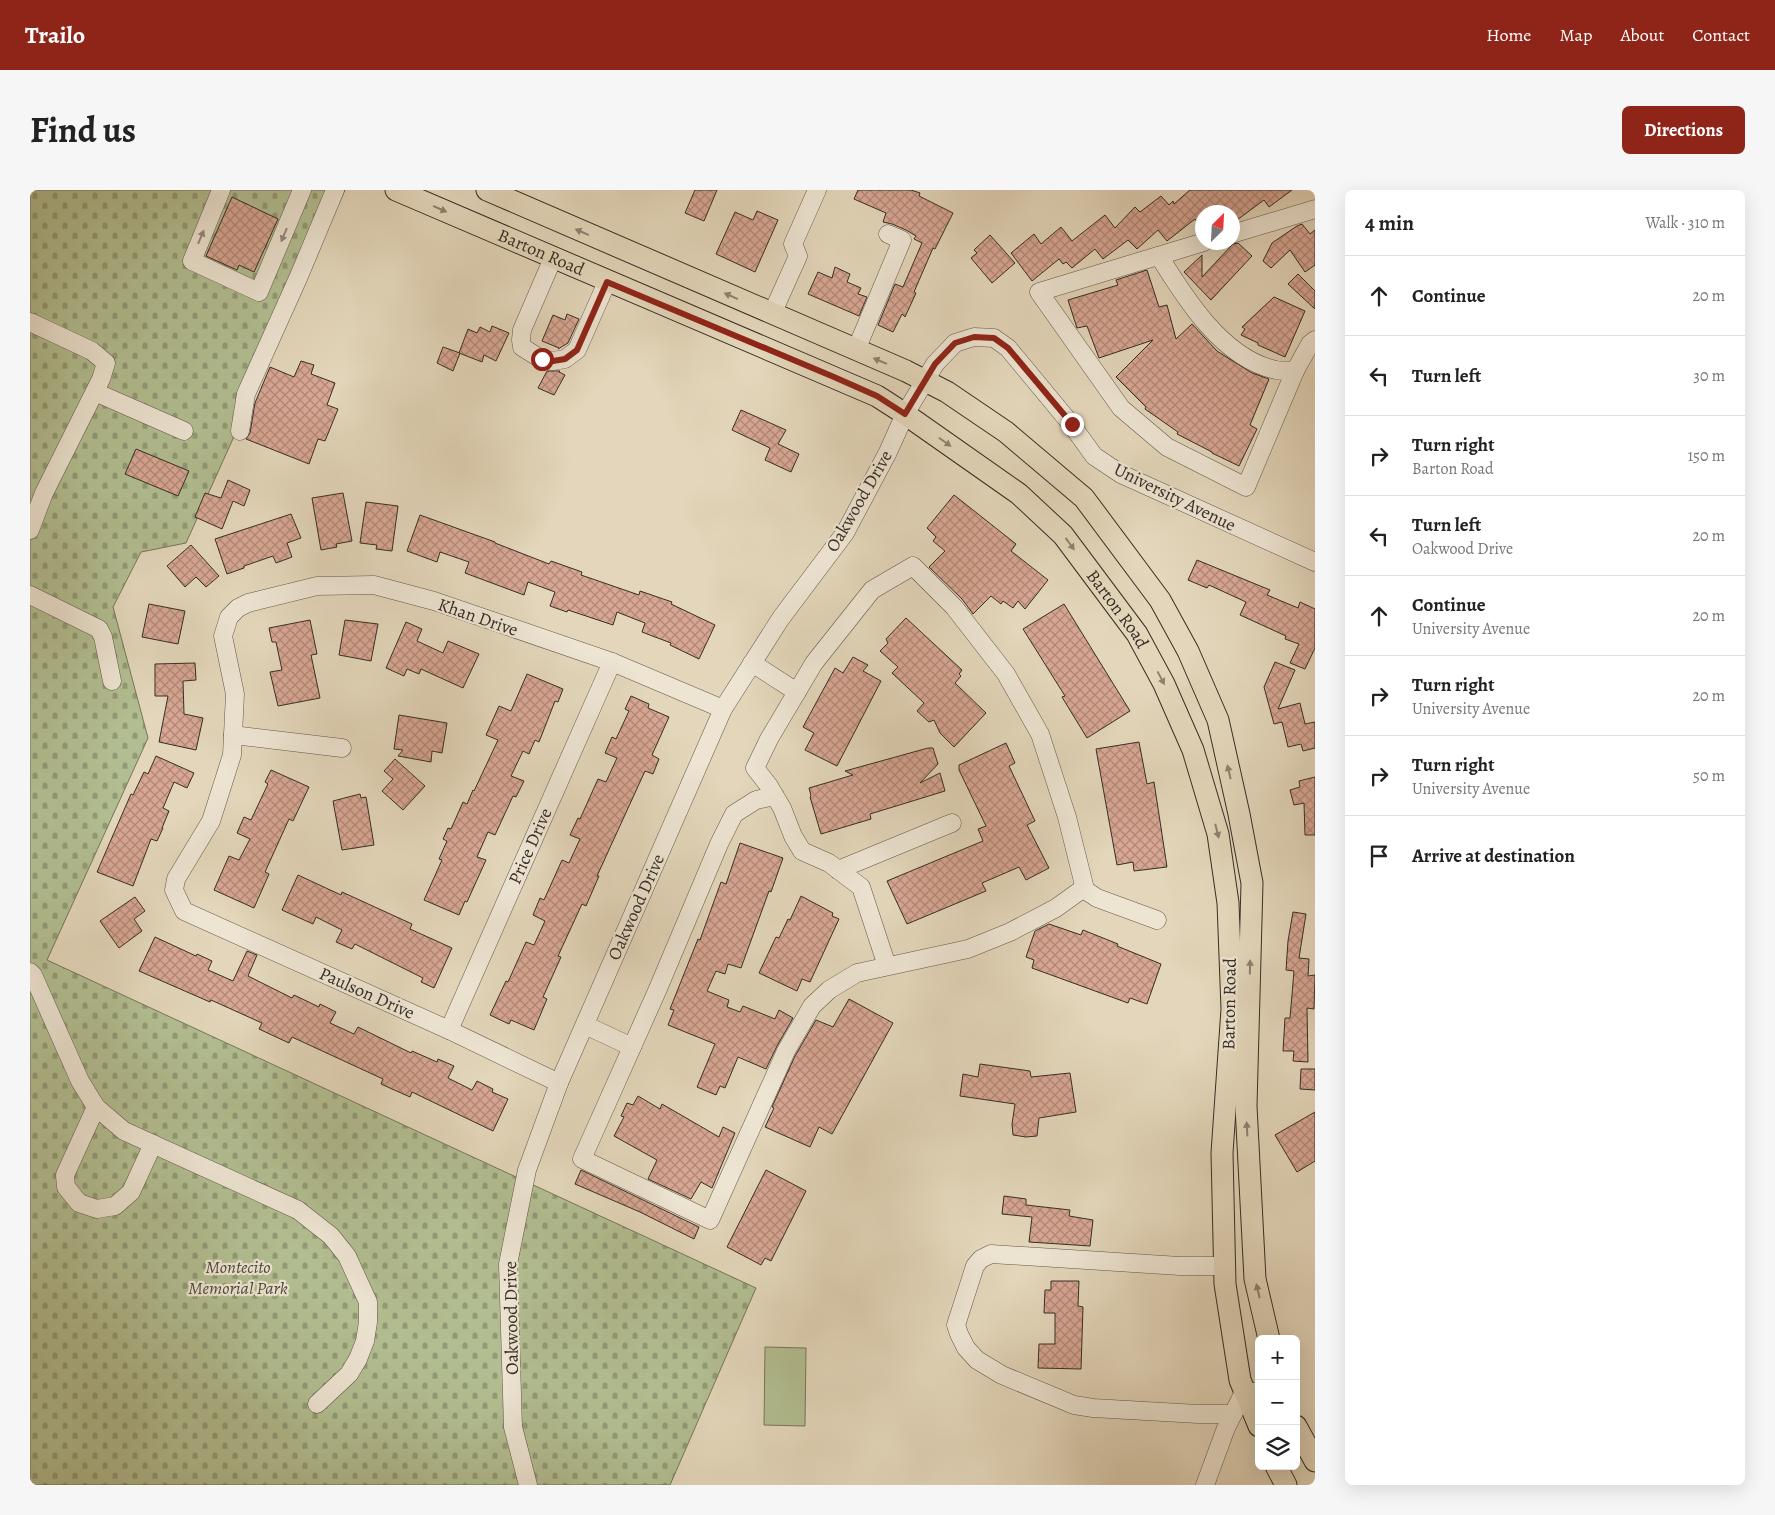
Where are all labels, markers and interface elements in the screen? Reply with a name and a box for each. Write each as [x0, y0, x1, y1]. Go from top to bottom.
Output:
text: Trailo [25, 19, 85, 51]
text: Home [1486, 23, 1531, 47]
text: Map [1559, 23, 1592, 47]
text: About [1620, 23, 1664, 47]
text: Contact [1692, 23, 1750, 47]
text: Find us [30, 106, 136, 154]
button: Directions [1622, 106, 1745, 154]
north arrow [1195, 205, 1240, 250]
one-way arrow [433, 206, 447, 214]
text: 4 min [1365, 209, 1414, 237]
text: Walk · 310 m [1645, 212, 1725, 234]
street label: Barton Road [494, 223, 589, 281]
one-way arrow [575, 227, 589, 235]
one-way arrow [279, 228, 287, 242]
one-way arrow [198, 230, 206, 244]
icon: ahead [1365, 282, 1393, 310]
text: Continue [1412, 283, 1486, 309]
text: 20 m [1692, 285, 1725, 307]
one-way arrow [724, 292, 738, 300]
route start [531, 348, 554, 371]
one-way arrow [872, 357, 887, 365]
icon: left [1365, 362, 1393, 390]
text: Turn left [1412, 363, 1481, 389]
text: 30 m [1693, 365, 1725, 387]
route end [1061, 413, 1084, 436]
text: Turn right [1412, 432, 1494, 458]
one-way arrow [938, 437, 952, 447]
icon: right [1365, 442, 1393, 470]
text: 150 m [1688, 445, 1725, 467]
street label: Oakwood Drive [820, 446, 898, 556]
street label: University Avenue [1110, 457, 1240, 537]
text: Barton Road [1412, 458, 1494, 480]
text: Turn left [1412, 512, 1481, 538]
icon: left [1365, 522, 1393, 550]
text: 20 m [1692, 525, 1725, 547]
one-way arrow [1065, 537, 1075, 551]
text: Oakwood Drive [1412, 538, 1513, 560]
street label: Barton Road [1081, 565, 1155, 653]
street label: Khan Drive [435, 592, 521, 642]
text: Continue [1412, 592, 1486, 618]
icon: ahead [1365, 602, 1393, 630]
text: 20 m [1692, 605, 1725, 627]
text: University Avenue [1412, 618, 1530, 640]
one-way arrow [1157, 671, 1165, 686]
text: Turn right [1412, 672, 1494, 698]
icon: right [1365, 682, 1393, 710]
text: 20 m [1692, 685, 1725, 707]
text: University Avenue [1412, 698, 1530, 720]
text: Turn right [1412, 752, 1494, 778]
icon: right [1365, 762, 1393, 790]
one-way arrow [1225, 763, 1233, 779]
text: 50 m [1693, 765, 1725, 787]
text: University Avenue [1412, 778, 1530, 800]
street label: Price Drive [503, 804, 557, 888]
one-way arrow [1213, 823, 1221, 838]
icon: arrive [1365, 842, 1393, 870]
text: Arrive at destination [1412, 843, 1575, 869]
street label: Oakwood Drive [602, 850, 670, 964]
street label: Barton Road [1216, 958, 1242, 1050]
one-way arrow [1246, 959, 1254, 975]
street label: Paulson Drive [315, 961, 419, 1025]
one-way arrow [1243, 1121, 1251, 1137]
park label: Montecito Memorial Park [188, 1255, 288, 1300]
street label: Oakwood Drive [498, 1261, 524, 1375]
one-way arrow [1254, 1284, 1262, 1299]
map controls [1255, 1335, 1300, 1470]
button: + [1255, 1335, 1300, 1380]
button: − [1255, 1380, 1300, 1425]
button: layers [1255, 1425, 1300, 1470]

